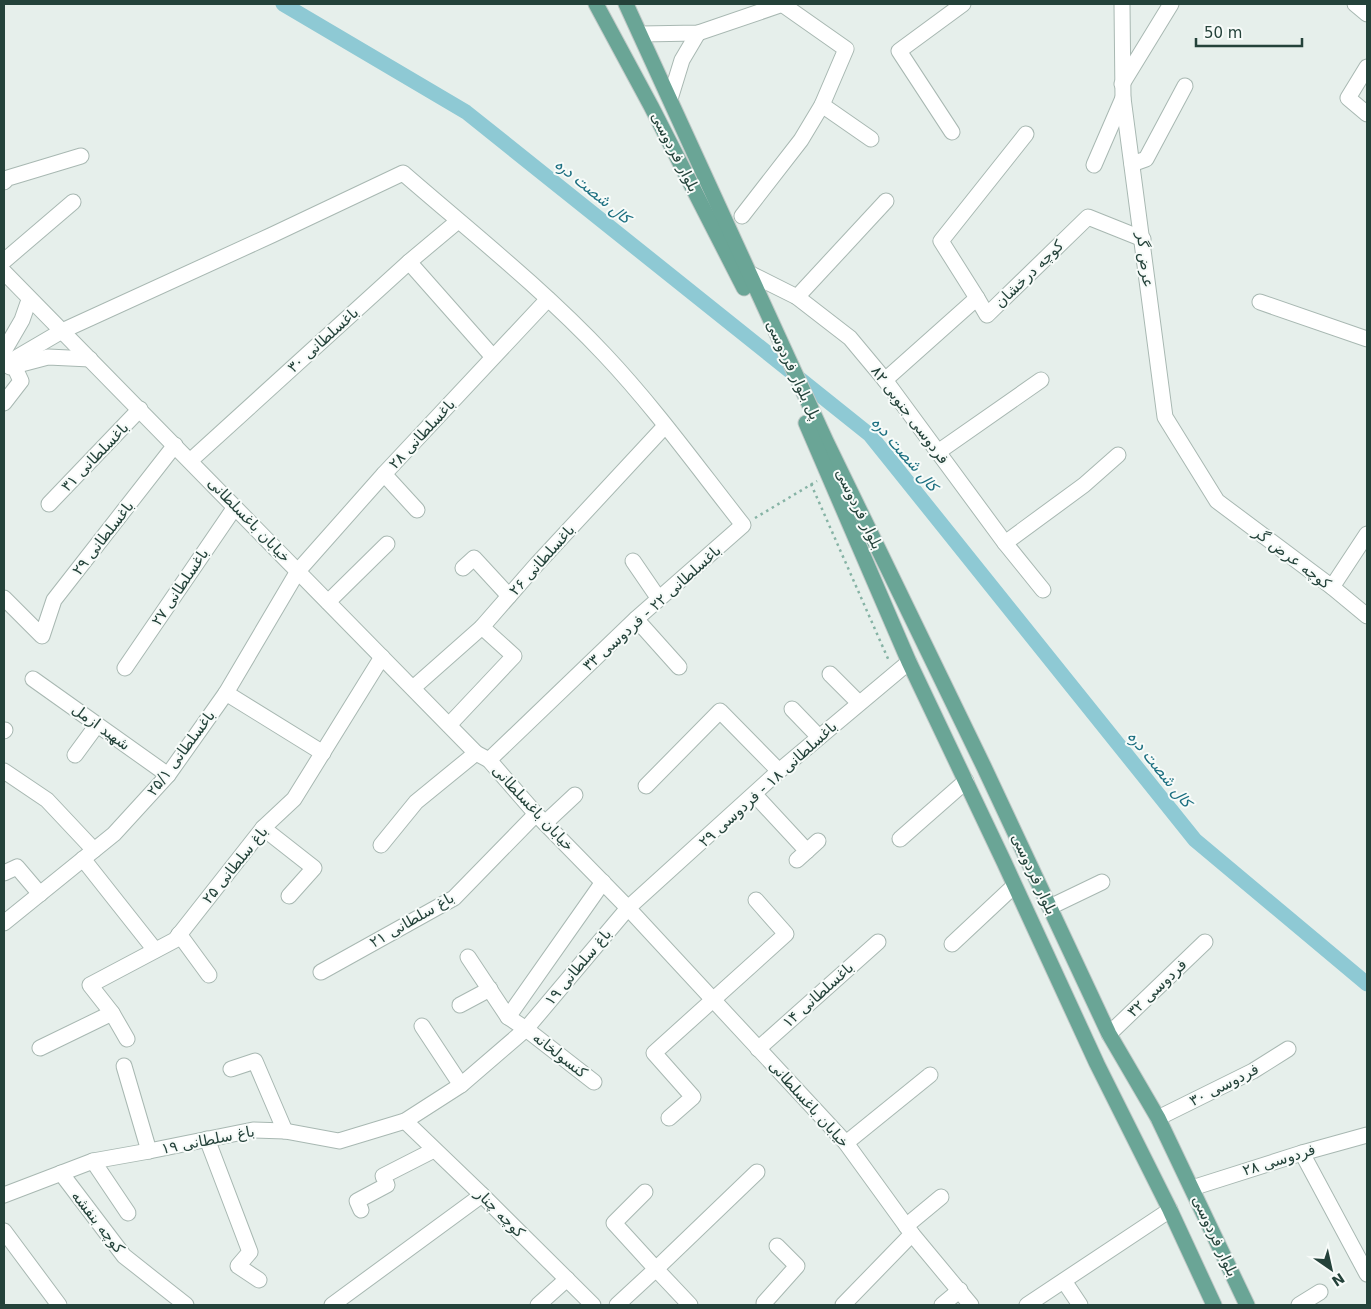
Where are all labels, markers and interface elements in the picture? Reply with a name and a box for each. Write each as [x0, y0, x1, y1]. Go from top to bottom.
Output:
scale bar [1196, 15, 1302, 47]
text: 50 m [1204, 24, 1242, 42]
street label: بلوار فردوسی [647, 109, 703, 195]
water label: کال شصت دره [551, 155, 637, 230]
street label: عرض گر [1133, 230, 1157, 289]
street label: کوچه درخشان [991, 236, 1068, 311]
street label: باغسلطانی ۳۰ [284, 303, 362, 377]
street label: پل بلوار فردوسی [761, 317, 824, 423]
street label: فردوسی جنوبی ۸۲ [867, 362, 953, 468]
street label: باغسلطانی ۲۸ [385, 395, 459, 473]
water label: کال شصت دره [867, 413, 944, 498]
street label: باغسلطانی ۳۱ [57, 419, 133, 495]
street label: بلوار فردوسی [832, 466, 886, 552]
street label: خیابان باغسلطانی [204, 474, 294, 566]
street label: باغسلطانی ۲۹ [68, 497, 138, 579]
street label: باغسلطانی ۲۶ [505, 521, 579, 599]
street label: کوچه عرض گر [1249, 522, 1335, 594]
street label: باغسلطانی ۲۲ - فردوسی ۳۳ [579, 541, 725, 675]
street label: باغسلطانی ۲۷ [148, 545, 212, 629]
street label: شهید ازمل [68, 700, 134, 754]
street label: باغسلطانی ۲۵/۱ [143, 707, 219, 799]
street label: باغسلطانی ۱۸ - فردوسی ۲۹ [695, 717, 841, 851]
water label: کال شصت دره [1123, 727, 1198, 814]
street label: خیابان باغسلطانی [488, 761, 578, 855]
street label: باغ سلطانی ۲۵ [198, 823, 272, 907]
street label: بلوار فردوسی [1007, 831, 1061, 917]
street label: باغ سلطانی ۲۱ [367, 889, 457, 951]
street label: باغ سلطانی ۱۹ [541, 925, 615, 1009]
street label: فردوسی ۳۲ [1124, 955, 1190, 1021]
street label: باغسلطانی ۱۴ [779, 958, 857, 1032]
street label: کنسولخانه [529, 1028, 591, 1082]
street label: خیابان باغسلطانی [765, 1057, 853, 1151]
street label: فردوسی ۳۰ [1186, 1060, 1262, 1110]
street label: باغ سلطانی ۱۹ [160, 1122, 256, 1158]
street label: فردوسی ۲۸ [1240, 1140, 1318, 1180]
street label: کوچه چنار [471, 1184, 529, 1242]
street label: کوچه بنفشه [68, 1187, 129, 1258]
street label: بلوار فردوسی [1188, 1193, 1242, 1279]
north arrow [1306, 1244, 1356, 1294]
text: N [1329, 1270, 1348, 1290]

